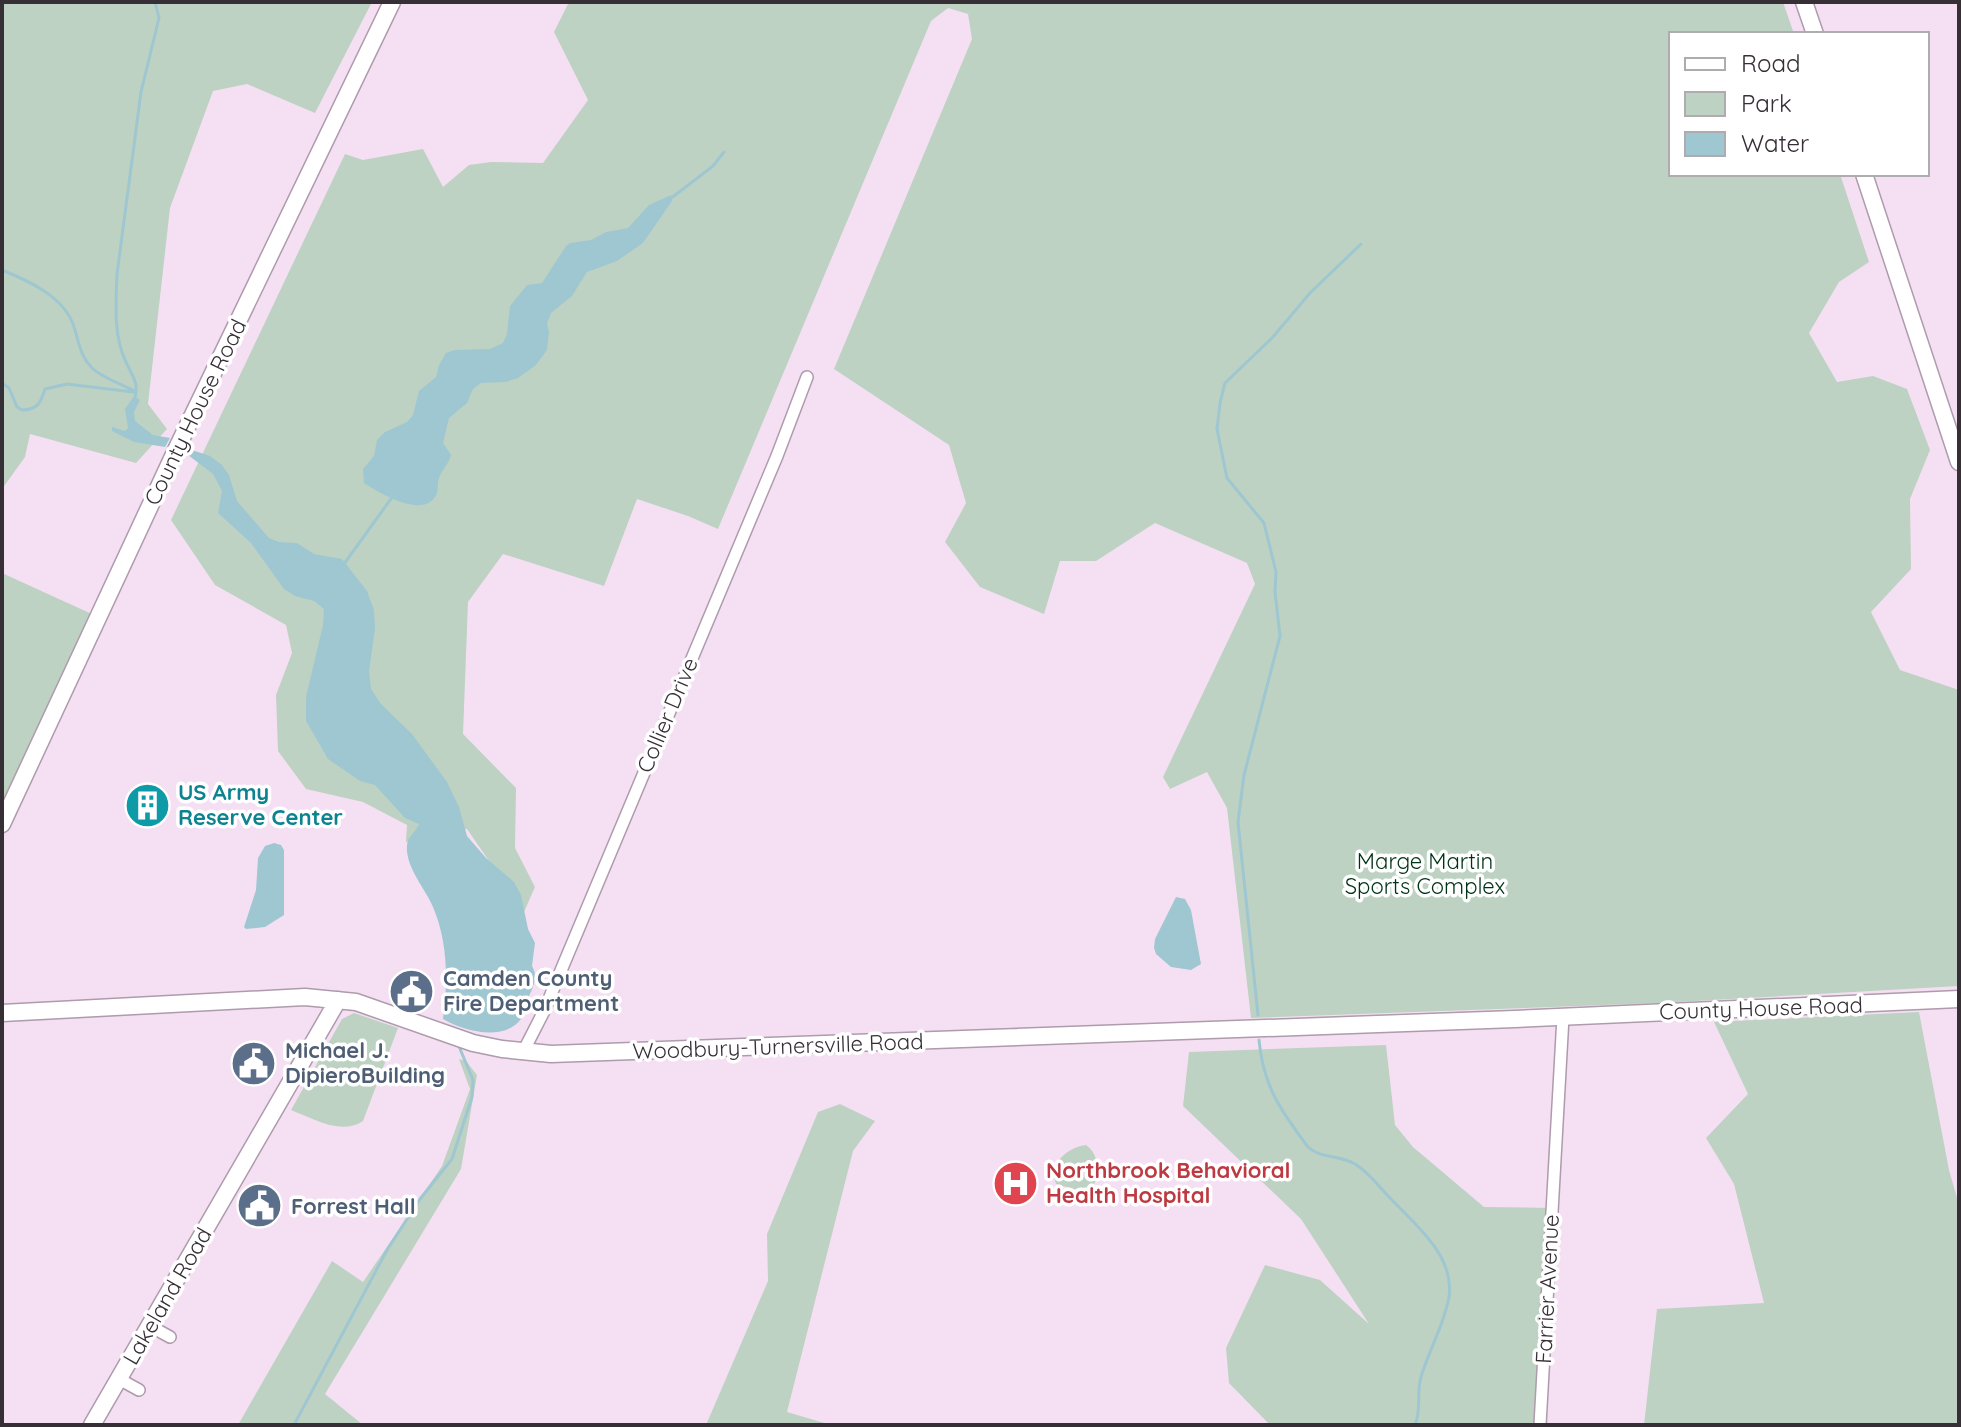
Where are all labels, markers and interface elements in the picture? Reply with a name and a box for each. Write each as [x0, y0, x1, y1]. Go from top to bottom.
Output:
legend [1669, 32, 1929, 176]
text: Road [1741, 48, 1801, 78]
text: Park [1741, 88, 1792, 118]
text: Water [1741, 128, 1809, 158]
street label: County House Road [138, 314, 252, 510]
street label: Collier Drive [630, 653, 704, 777]
place label: US Army Reserve Center [178, 778, 343, 831]
building icon: US Army Reserve Center [123, 781, 171, 829]
park label: Marge Martin Sports Complex [1345, 847, 1505, 900]
place label: Camden County Fire Department [443, 964, 619, 1017]
public building icon: Camden County Fire Department [388, 967, 436, 1015]
street label: County House Road [1659, 990, 1863, 1026]
street label: Woodbury-Turnersville Road [632, 1027, 924, 1065]
place label: Michael J. DipieroBuilding [285, 1036, 445, 1089]
public building icon: Michael J. DipieroBuilding [230, 1039, 278, 1087]
place label: Northbrook Behavioral Health Hospital [1046, 1156, 1291, 1209]
hospital icon: Northbrook Behavioral Health Hospital [991, 1159, 1039, 1207]
public building icon: Forrest Hall [236, 1182, 284, 1230]
place label: Forrest Hall [291, 1192, 416, 1220]
street label: Farrier Avenue [1529, 1214, 1565, 1364]
street label: Lakeland Road [116, 1222, 218, 1370]

